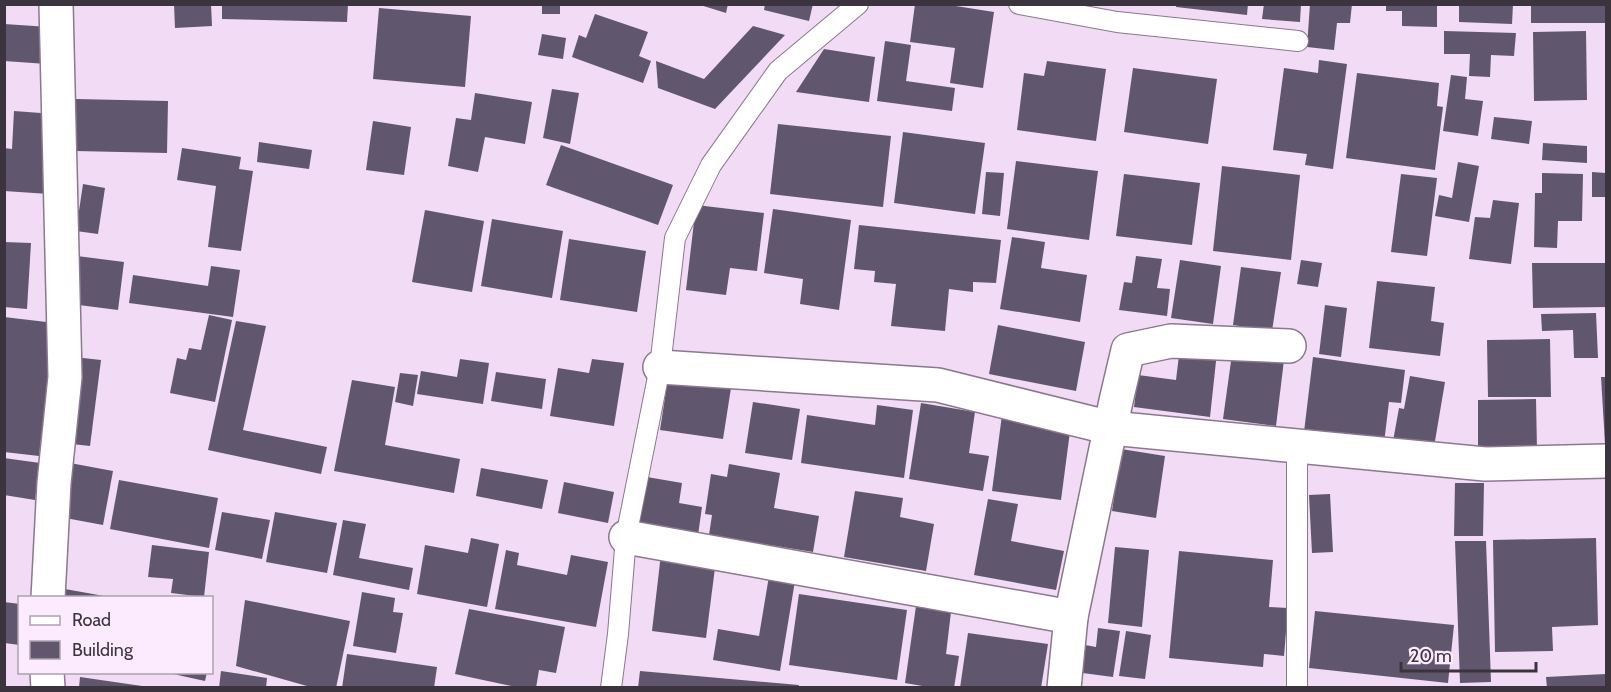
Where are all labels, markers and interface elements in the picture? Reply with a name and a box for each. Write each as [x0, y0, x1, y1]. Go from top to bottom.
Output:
legend [18, 596, 213, 674]
text: Road [72, 609, 111, 631]
scale bar [1401, 635, 1536, 673]
text: Building [72, 639, 134, 661]
text: 20 m [1410, 645, 1452, 667]

